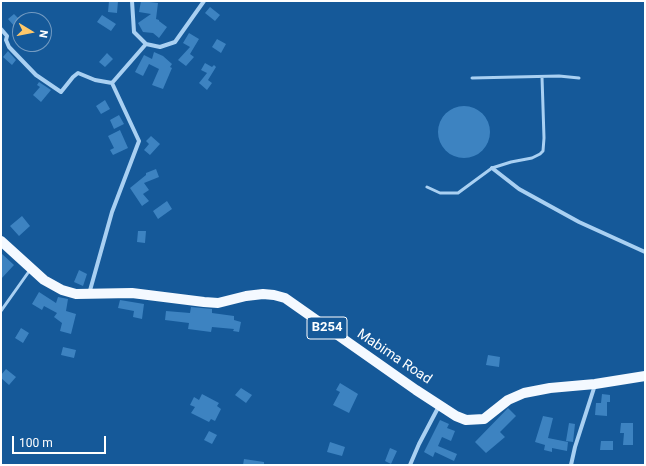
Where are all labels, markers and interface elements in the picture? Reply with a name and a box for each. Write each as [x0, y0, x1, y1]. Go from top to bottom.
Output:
north arrow [12, 12, 52, 52]
text: N [36, 29, 50, 39]
road number: B254 [307, 317, 347, 339]
street label: Mabima Road [353, 326, 435, 388]
scale bar [14, 428, 108, 454]
text: 100 m [19, 436, 53, 450]

